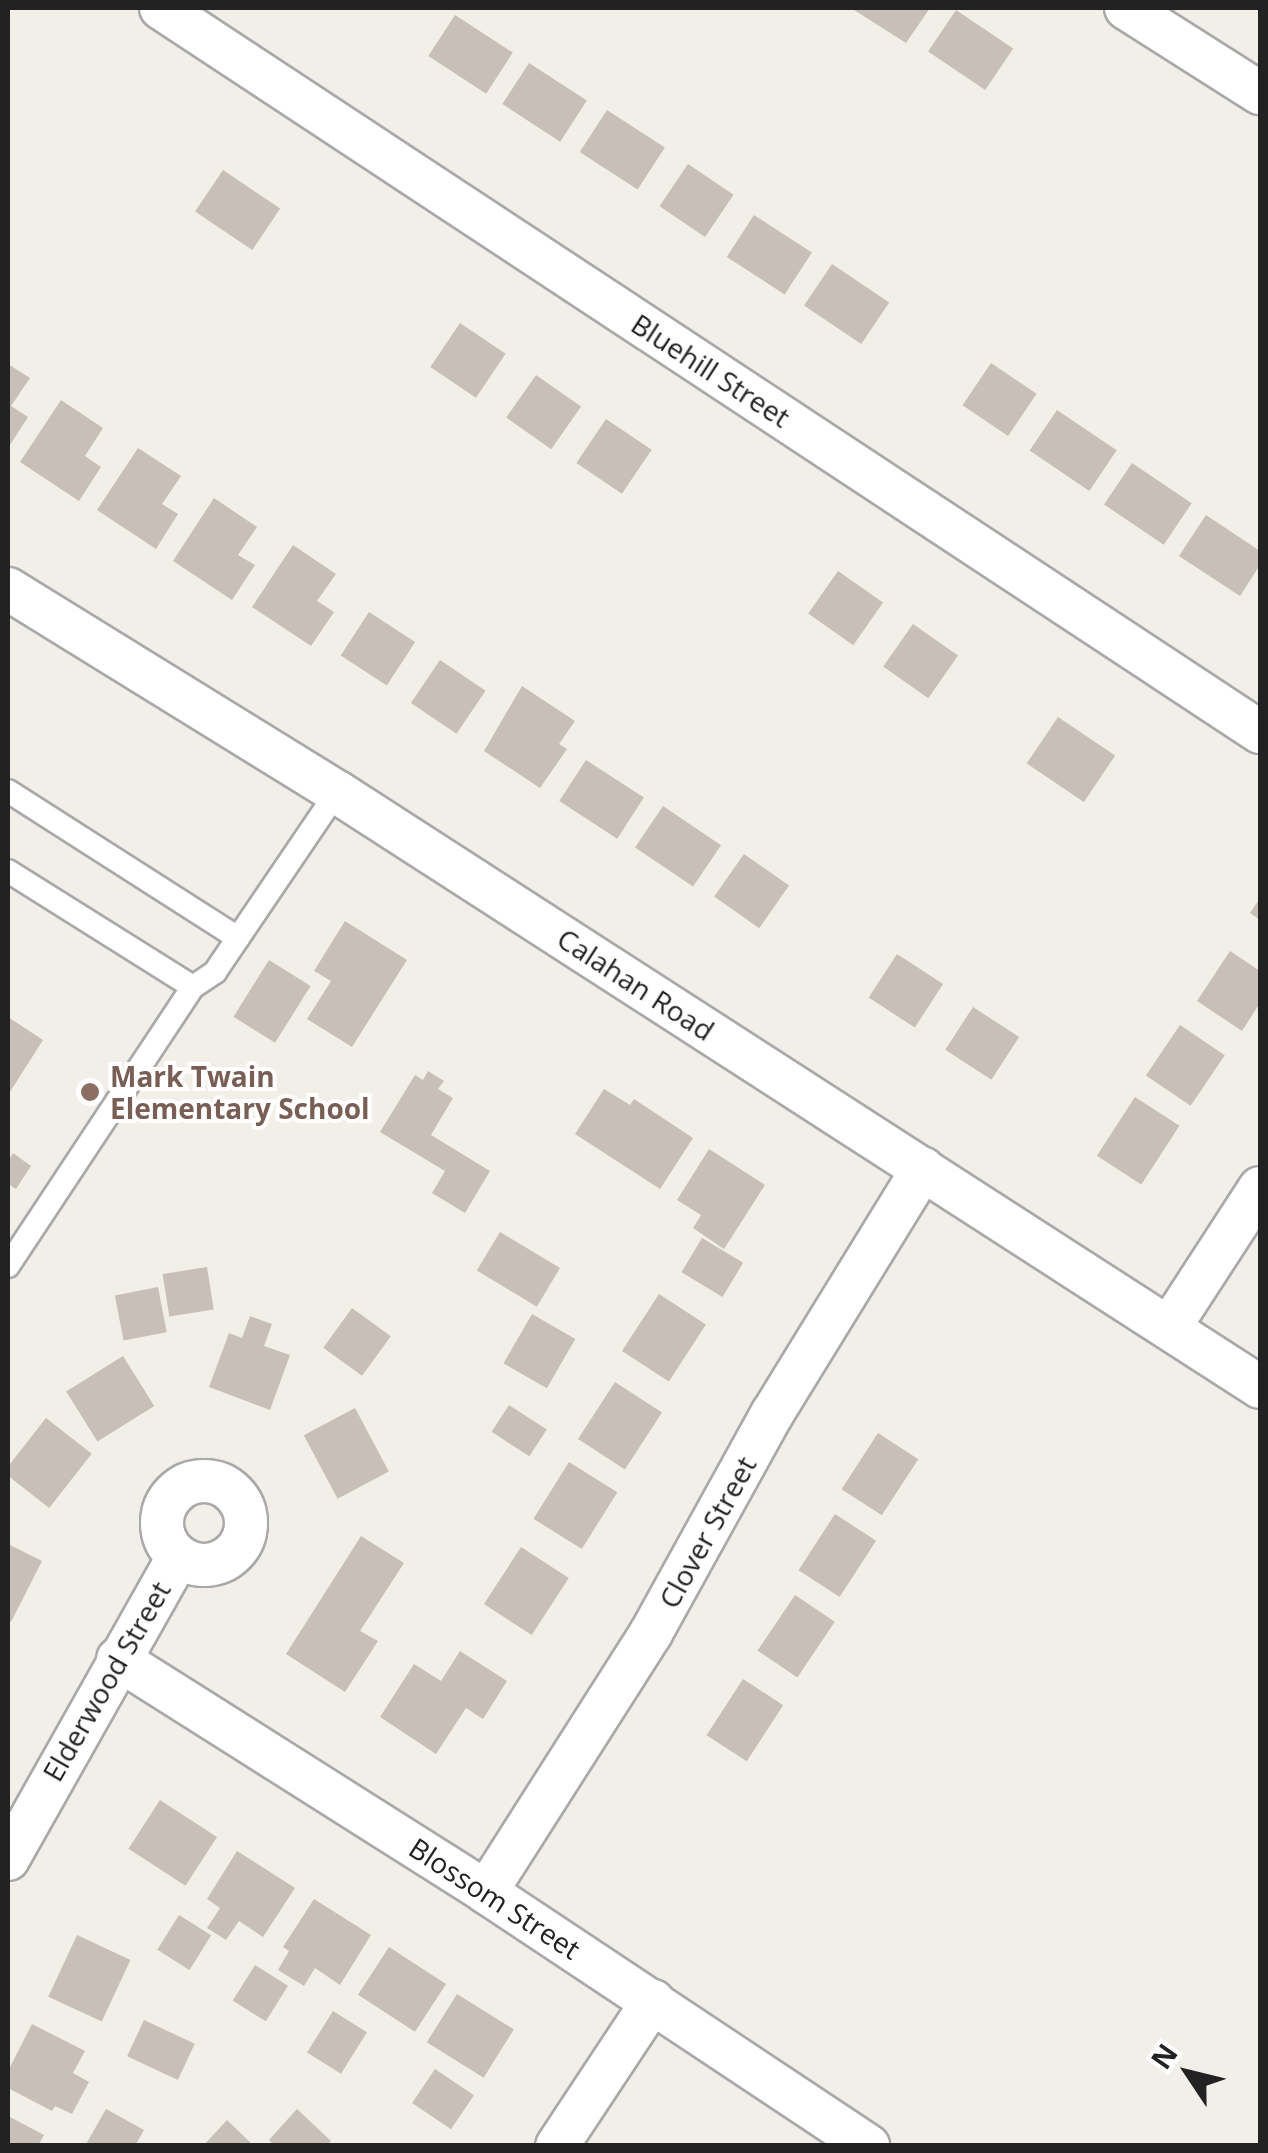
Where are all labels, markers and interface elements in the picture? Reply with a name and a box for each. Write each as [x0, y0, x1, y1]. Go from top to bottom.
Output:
street label: Bluehill Street [626, 306, 796, 434]
street label: Calahan Road [551, 921, 721, 1047]
place label: Mark Twain Elementary School [110, 1059, 370, 1125]
marker: Mark Twain Elementary School [79, 1081, 101, 1103]
street label: Clover Street [652, 1450, 762, 1614]
street label: Elderwood Street [35, 1575, 177, 1787]
street label: Blossom Street [403, 1830, 587, 1966]
north arrow [1138, 2023, 1238, 2123]
text: N [1141, 2036, 1186, 2076]

